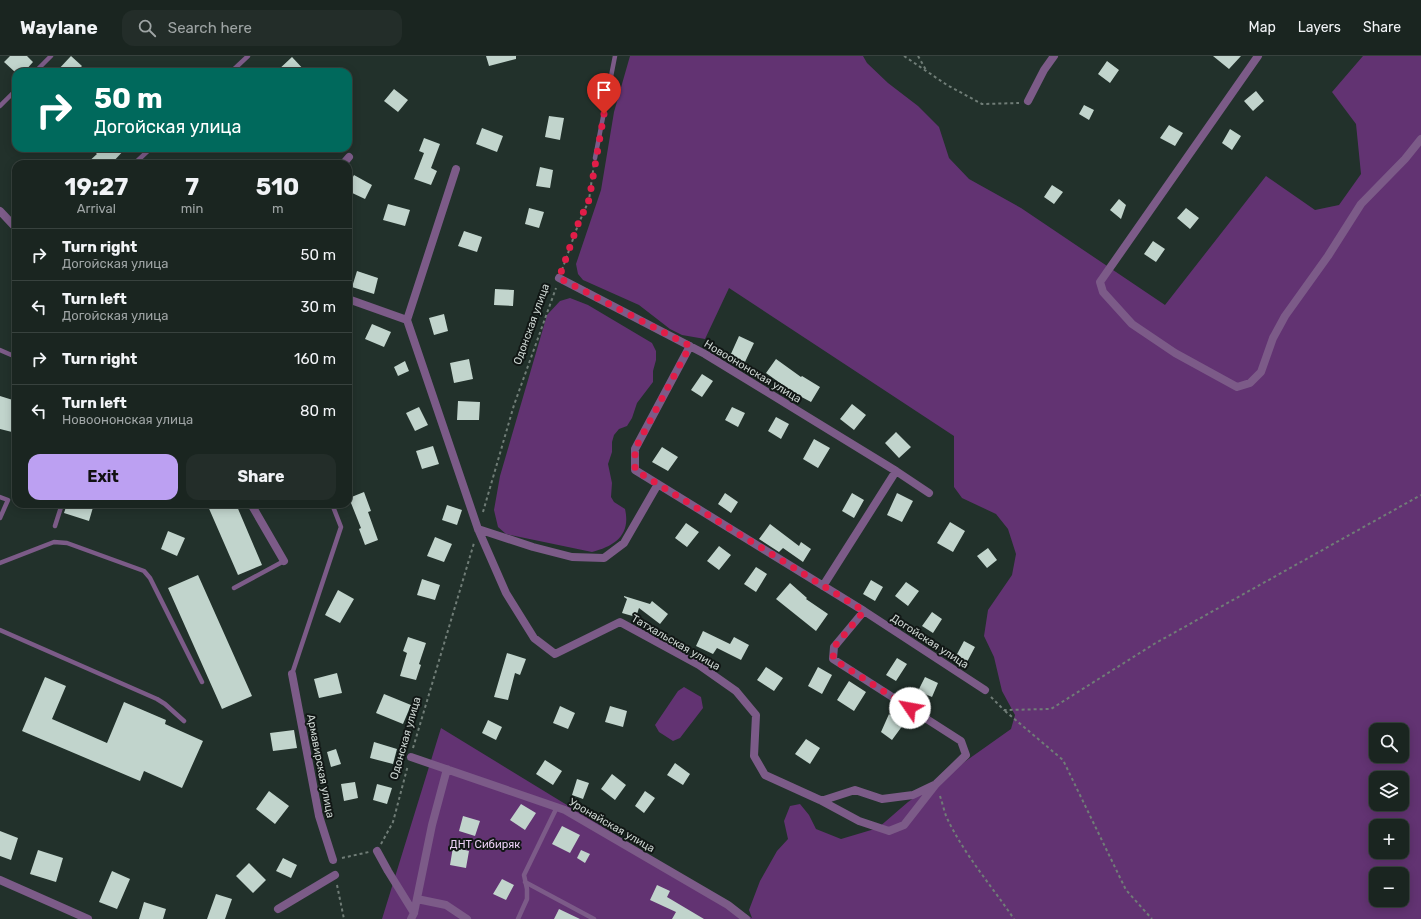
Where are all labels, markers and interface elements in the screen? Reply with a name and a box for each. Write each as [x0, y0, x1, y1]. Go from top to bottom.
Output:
search box [122, 10, 402, 46]
text: Waylane [20, 16, 98, 39]
icon: search [136, 17, 158, 39]
text: Search here [168, 19, 252, 37]
text: Map [1249, 19, 1276, 36]
text: Layers [1298, 19, 1341, 36]
text: Share [1363, 19, 1401, 36]
pin [587, 73, 621, 114]
icon: arrive [593, 79, 615, 101]
text: 50 m [94, 82, 163, 115]
icon: right [28, 84, 80, 136]
text: Догойская улица [94, 116, 241, 138]
text: 19:27 [65, 173, 128, 201]
text: 7 [185, 173, 199, 201]
text: 510 [256, 173, 299, 201]
text: Arrival [77, 201, 116, 216]
text: min [181, 201, 203, 216]
text: m [272, 201, 283, 216]
text: Turn right [62, 238, 137, 256]
icon: right [28, 244, 50, 266]
text: 50 m [301, 246, 336, 264]
text: Догойская улица [62, 256, 168, 271]
street label: Одонская улица [511, 282, 552, 367]
text: Turn left [62, 290, 127, 308]
icon: left [28, 296, 50, 318]
text: 30 m [300, 298, 336, 316]
text: Догойская улица [62, 308, 168, 323]
street label: Новоононская улица [702, 337, 804, 406]
icon: right [28, 348, 50, 370]
text: Turn right [62, 350, 137, 368]
text: 160 m [294, 350, 336, 368]
text: Turn left [62, 394, 127, 412]
icon: left [28, 400, 50, 422]
text: 80 m [300, 402, 336, 420]
text: Новоононская улица [62, 412, 193, 427]
button: Exit [28, 454, 178, 500]
button: Share [186, 454, 336, 500]
street label: Догойская улица [888, 611, 971, 671]
street label: Татхальская улица [629, 612, 722, 673]
position arrow [889, 687, 931, 729]
street label: Одонская улица [387, 695, 424, 781]
street label: Армавирская улица [304, 713, 337, 819]
map controls [1369, 723, 1409, 907]
button: search [1369, 723, 1409, 763]
button: layers [1369, 771, 1409, 811]
street label: Уронайская улица [567, 796, 657, 855]
button: + [1369, 819, 1409, 859]
park label: ДНТ Сибиряк [450, 838, 520, 851]
button: − [1369, 867, 1409, 907]

